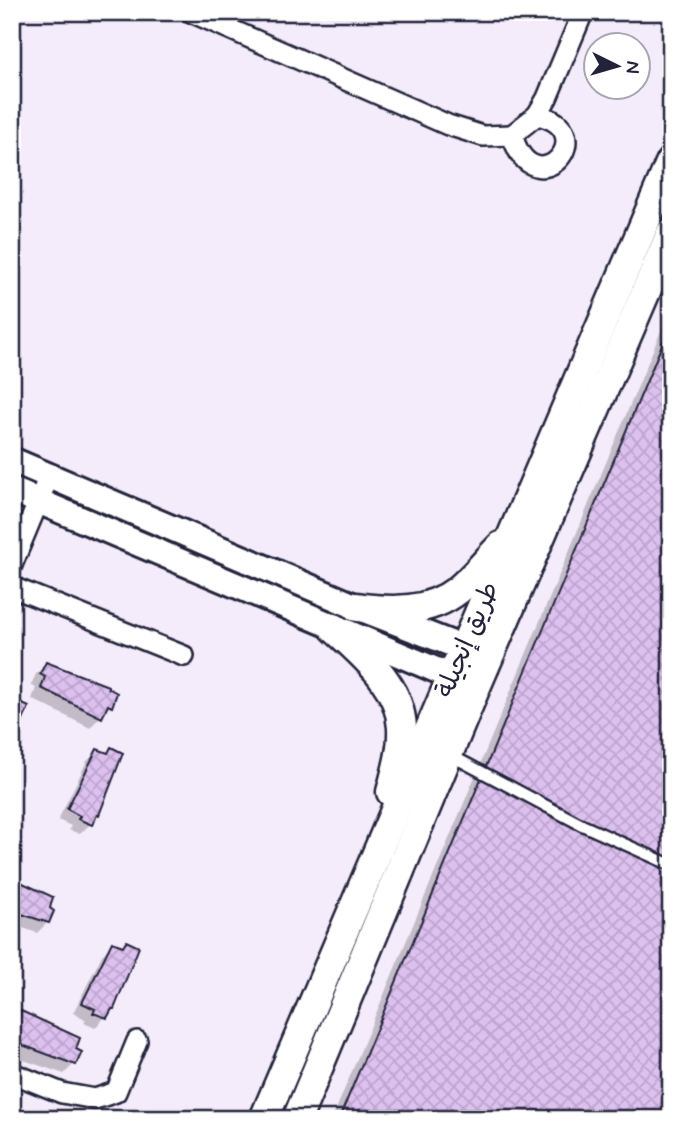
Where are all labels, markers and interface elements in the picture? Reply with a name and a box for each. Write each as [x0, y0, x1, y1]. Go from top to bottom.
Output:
north arrow [582, 32, 652, 102]
text: N [619, 60, 645, 75]
street label: طريق إنجيلة [428, 577, 508, 703]

